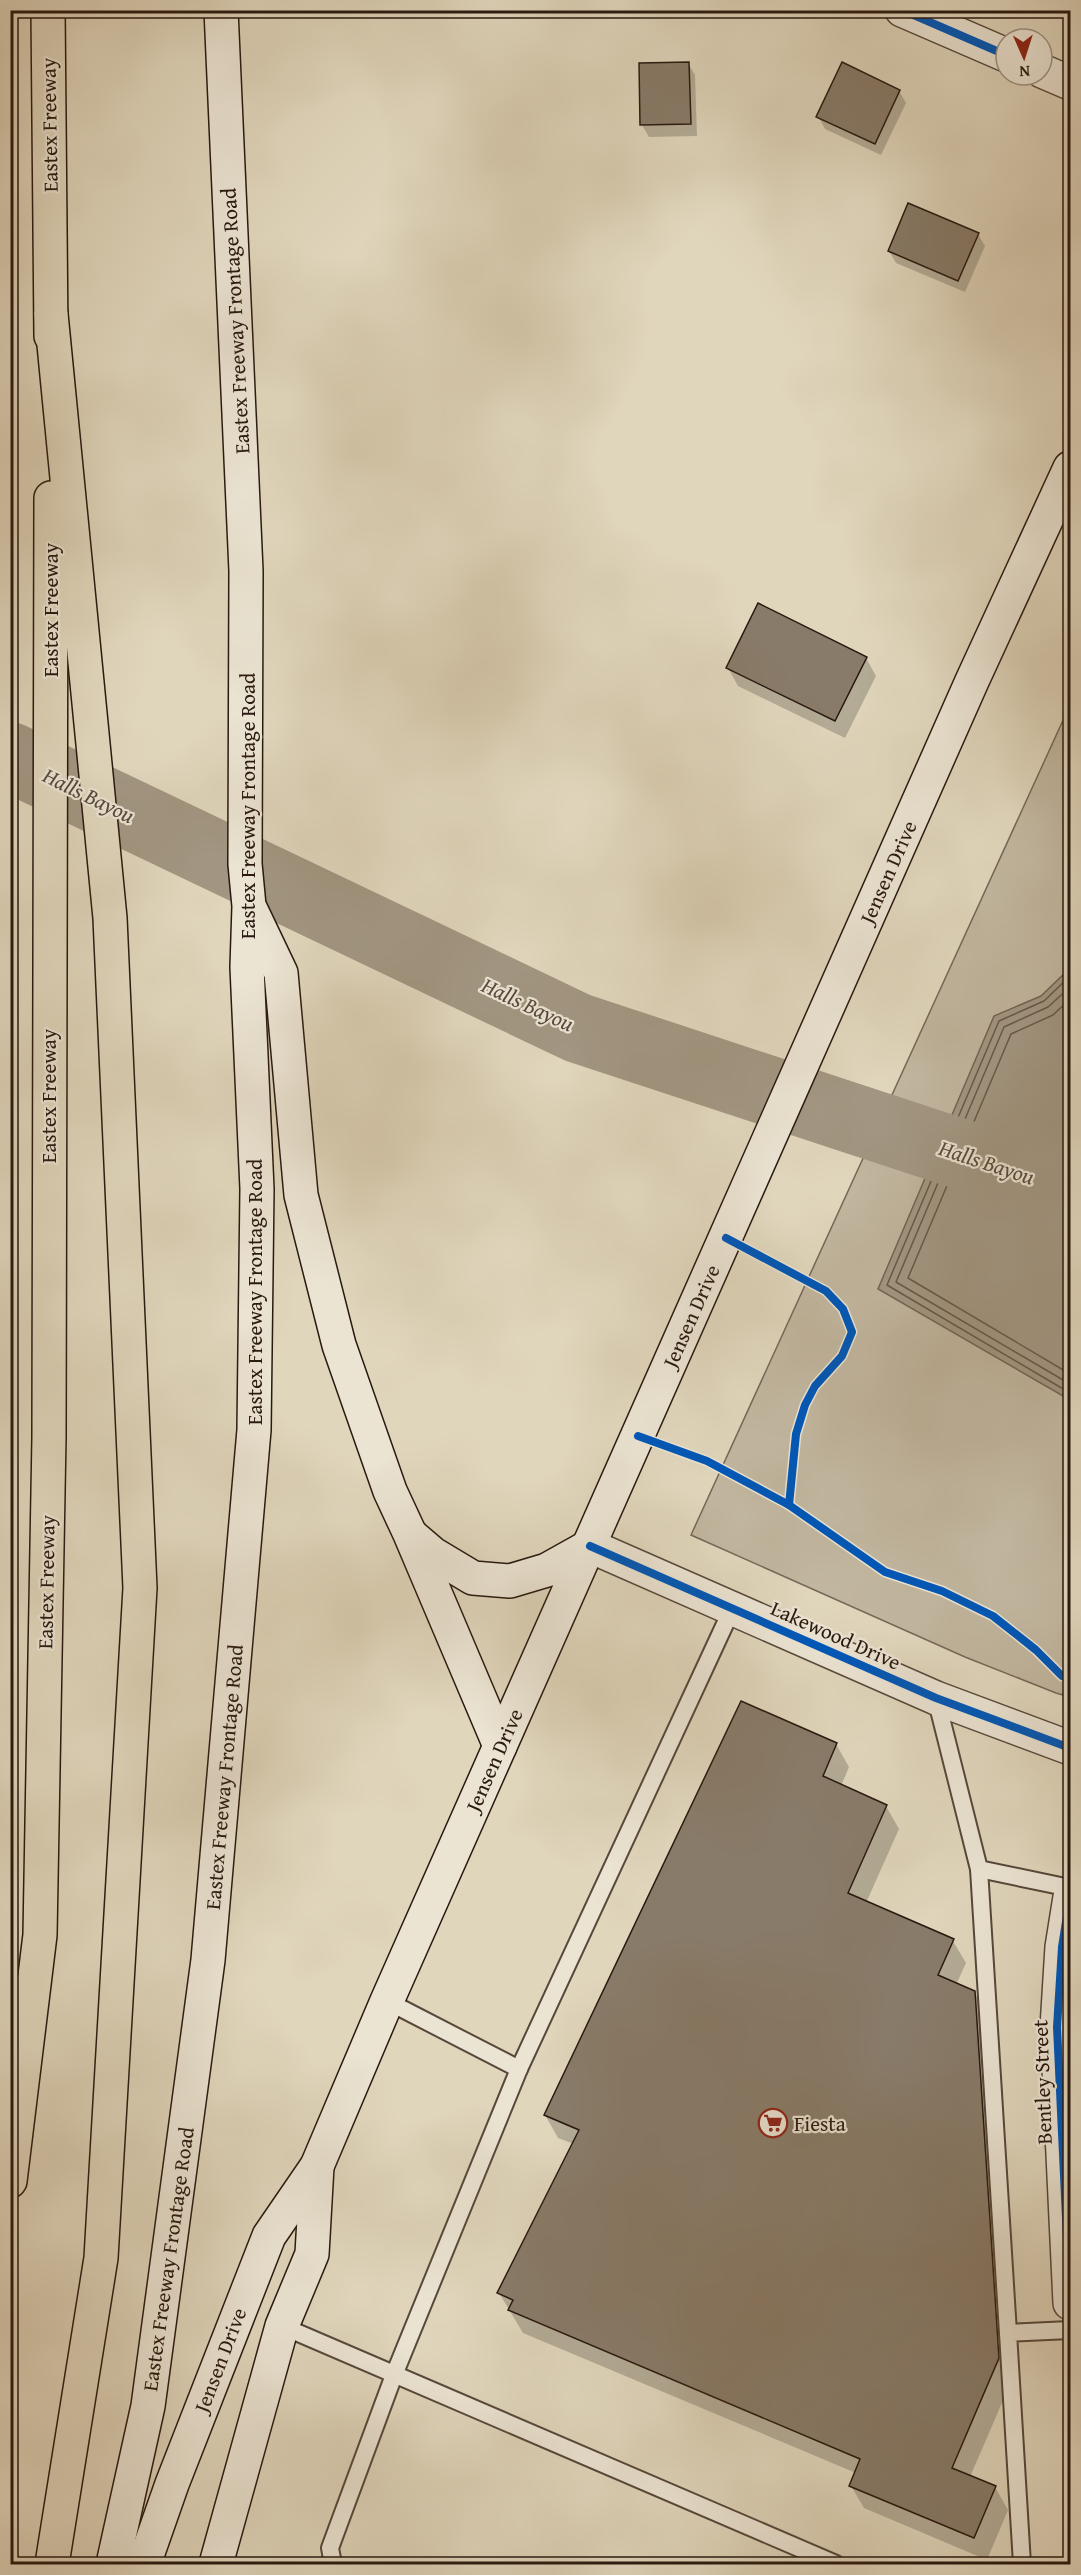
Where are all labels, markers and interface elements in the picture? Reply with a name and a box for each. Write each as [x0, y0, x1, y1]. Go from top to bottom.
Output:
north arrow [994, 27, 1054, 87]
street label: Eastex Freeway [32, 57, 66, 192]
text: N [1019, 60, 1031, 84]
street label: Eastex Freeway Frontage Road [213, 186, 257, 455]
street label: Eastex Freeway [35, 542, 66, 677]
street label: Eastex Freeway Frontage Road [232, 672, 263, 939]
water label: Halls Bayou [37, 759, 140, 831]
street label: Jensen Drive [850, 815, 925, 931]
water label: Halls Bayou [476, 968, 579, 1039]
street label: Eastex Freeway [33, 1028, 64, 1163]
water label: Halls Bayou [934, 1131, 1039, 1192]
street label: Eastex Freeway Frontage Road [239, 1158, 270, 1425]
street label: Jensen Drive [653, 1259, 728, 1375]
street label: Eastex Freeway [29, 1514, 63, 1649]
street label: Lakewood Drive [766, 1593, 906, 1678]
street label: Eastex Freeway Frontage Road [197, 1642, 251, 1911]
street label: Jensen Drive [456, 1703, 531, 1819]
street label: Bentley Street [1024, 2018, 1060, 2145]
supermarket icon: Fiesta [757, 2107, 789, 2139]
place label: Fiesta [794, 2108, 846, 2139]
street label: Eastex Freeway Frontage Road [134, 2124, 202, 2393]
street label: Jensen Drive [185, 2303, 254, 2420]

